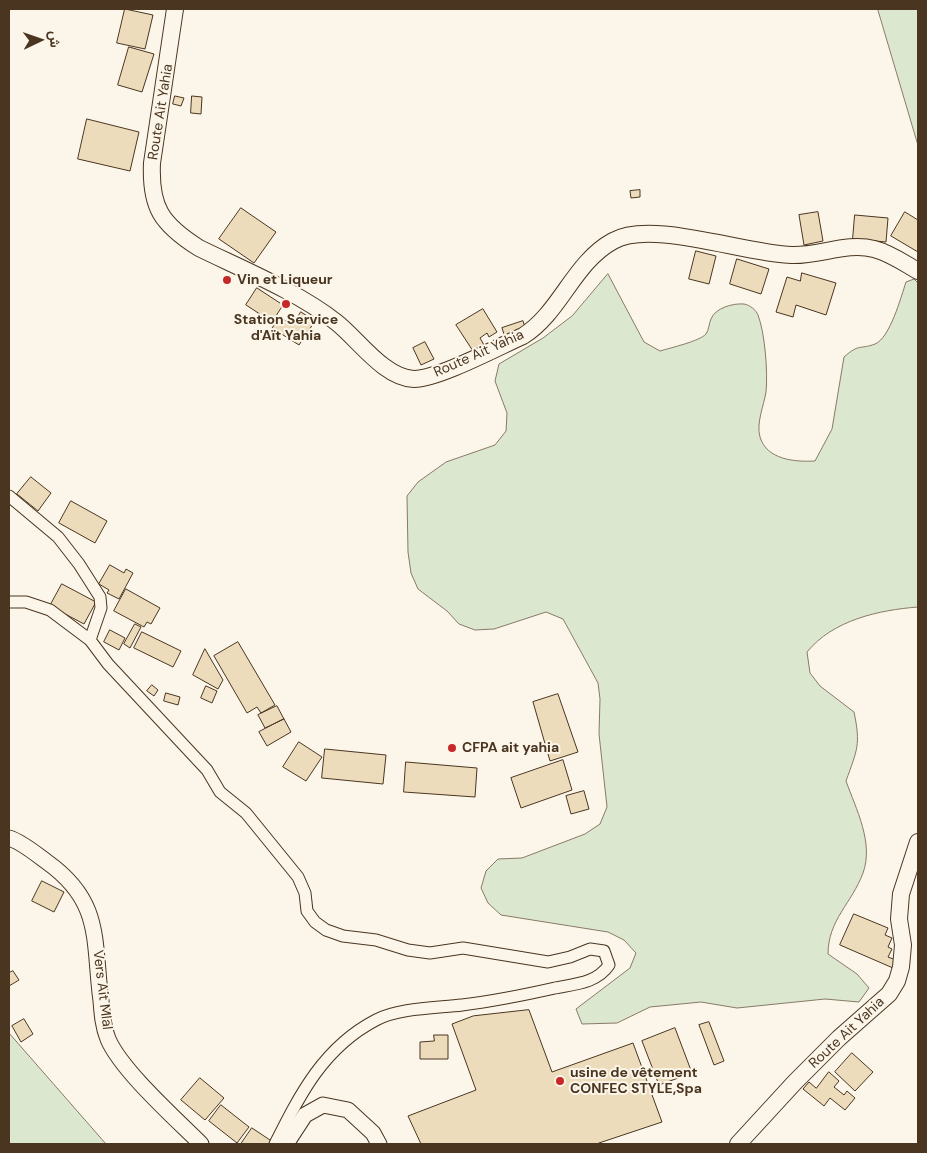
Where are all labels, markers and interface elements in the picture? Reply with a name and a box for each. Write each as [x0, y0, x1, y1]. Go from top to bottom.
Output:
north arrow [15, 15, 65, 65]
text: ش [46, 30, 64, 48]
street label: Route Ait Yahia [145, 63, 177, 161]
place label: Vin et Liqueur [237, 272, 333, 288]
marker: Vin et Liqueur [221, 274, 233, 286]
marker: Station Service d'Aït Yahia [280, 298, 292, 310]
place label: Station Service d'Aït Yahia [234, 312, 338, 344]
street label: Route Ait Yahia [431, 327, 527, 381]
place label: CFPA ait yahia [462, 740, 559, 756]
marker: CFPA ait yahia [446, 742, 458, 754]
street label: Vers Ait Mlal [89, 949, 115, 1031]
street label: Route Ait Yahia [806, 994, 888, 1072]
place label: usine de vêtement CONFEC STYLE,Spa [570, 1065, 702, 1098]
marker: usine de vêtement CONFEC STYLE,Spa [554, 1075, 566, 1087]

